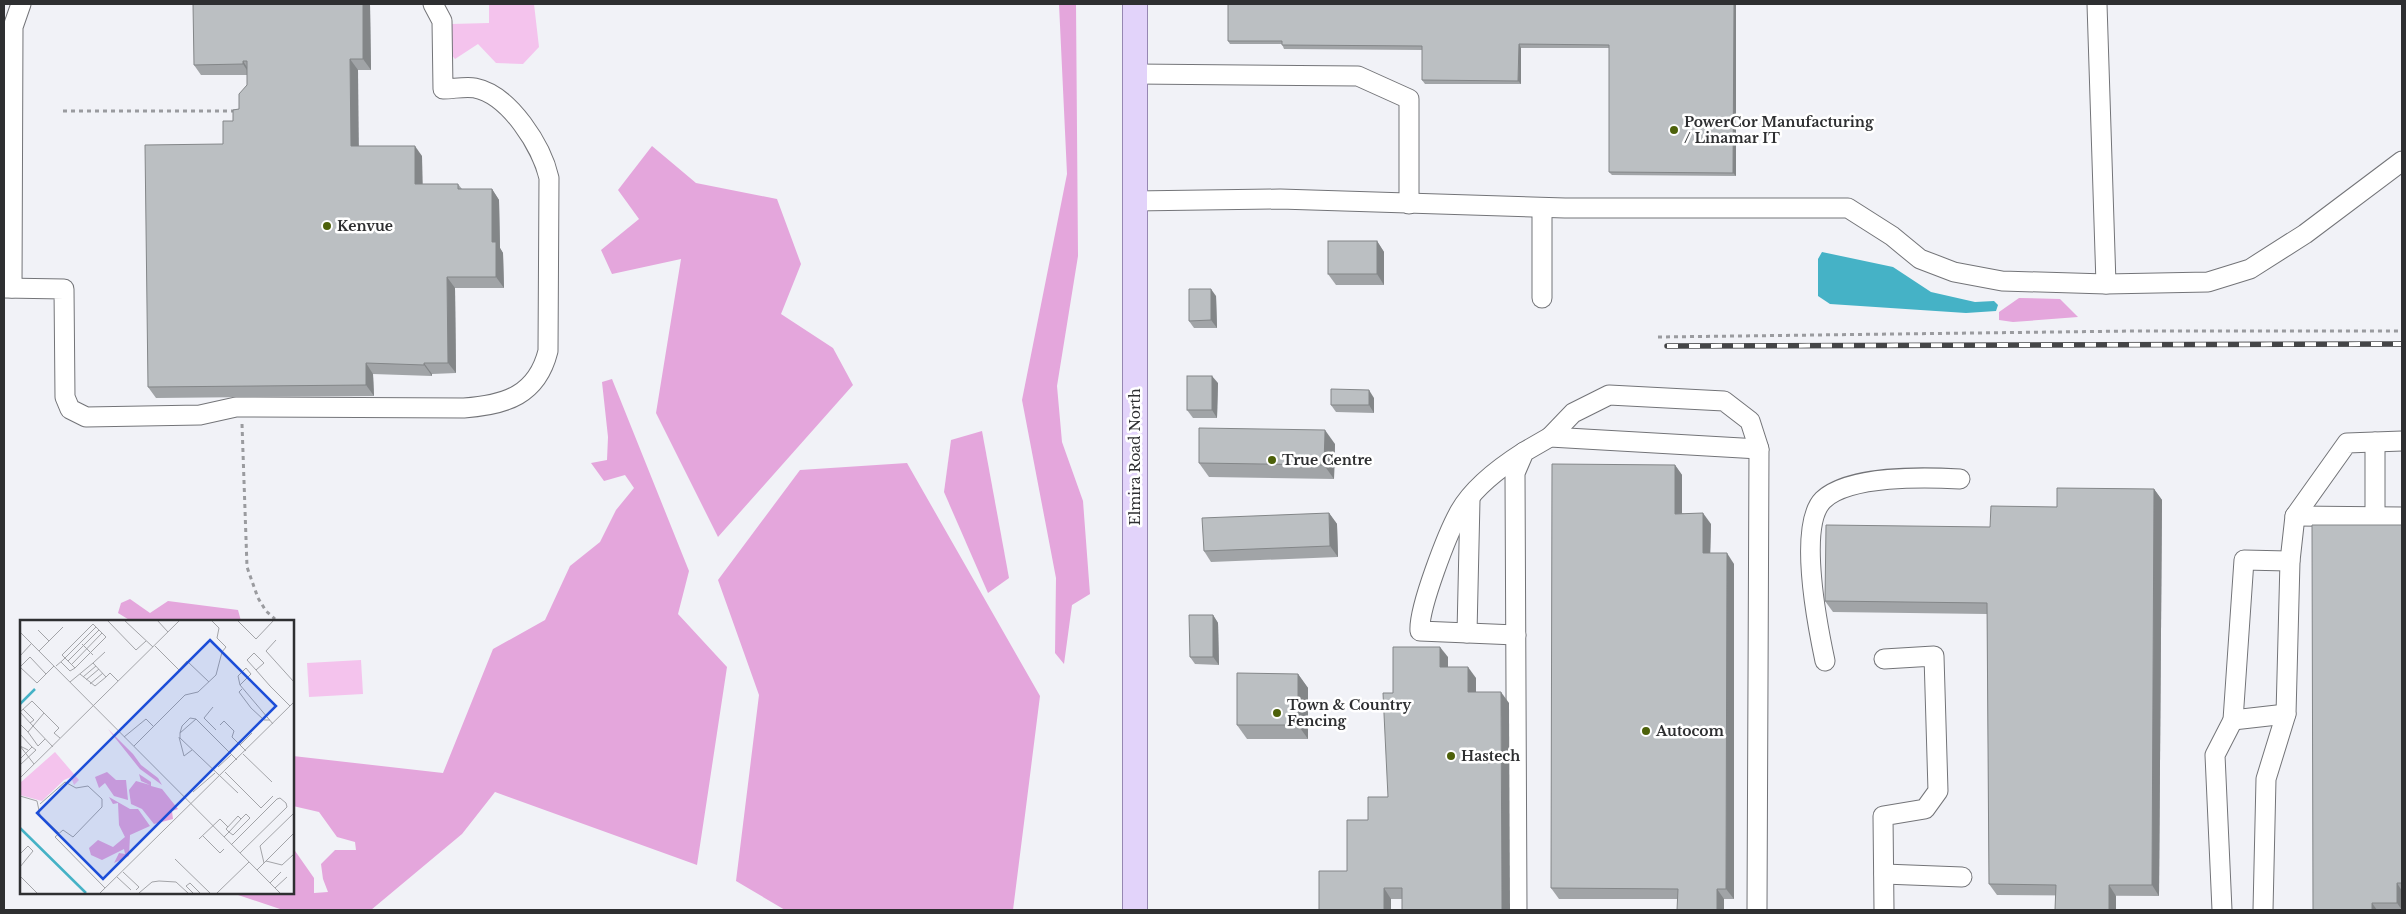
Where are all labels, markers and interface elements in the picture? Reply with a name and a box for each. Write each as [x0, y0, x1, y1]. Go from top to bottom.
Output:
place label: PowerCor Manufacturing / Linamar IT [1684, 113, 1874, 147]
marker: PowerCor Manufacturing / Linamar IT [1668, 124, 1680, 136]
place label: Kenvue [337, 217, 393, 235]
marker: Kenvue [321, 220, 333, 232]
street label: Elmira Road North [1126, 388, 1144, 526]
place label: True Centre [1282, 451, 1372, 469]
marker: True Centre [1266, 454, 1278, 466]
inset map [20, 620, 294, 894]
place label: Town & Country Fencing [1287, 696, 1412, 730]
marker: Town & Country Fencing [1271, 707, 1283, 719]
place label: Autocom [1655, 722, 1725, 740]
marker: Autocom [1640, 725, 1652, 737]
place label: Hastech [1461, 747, 1520, 765]
marker: Hastech [1445, 750, 1457, 762]

